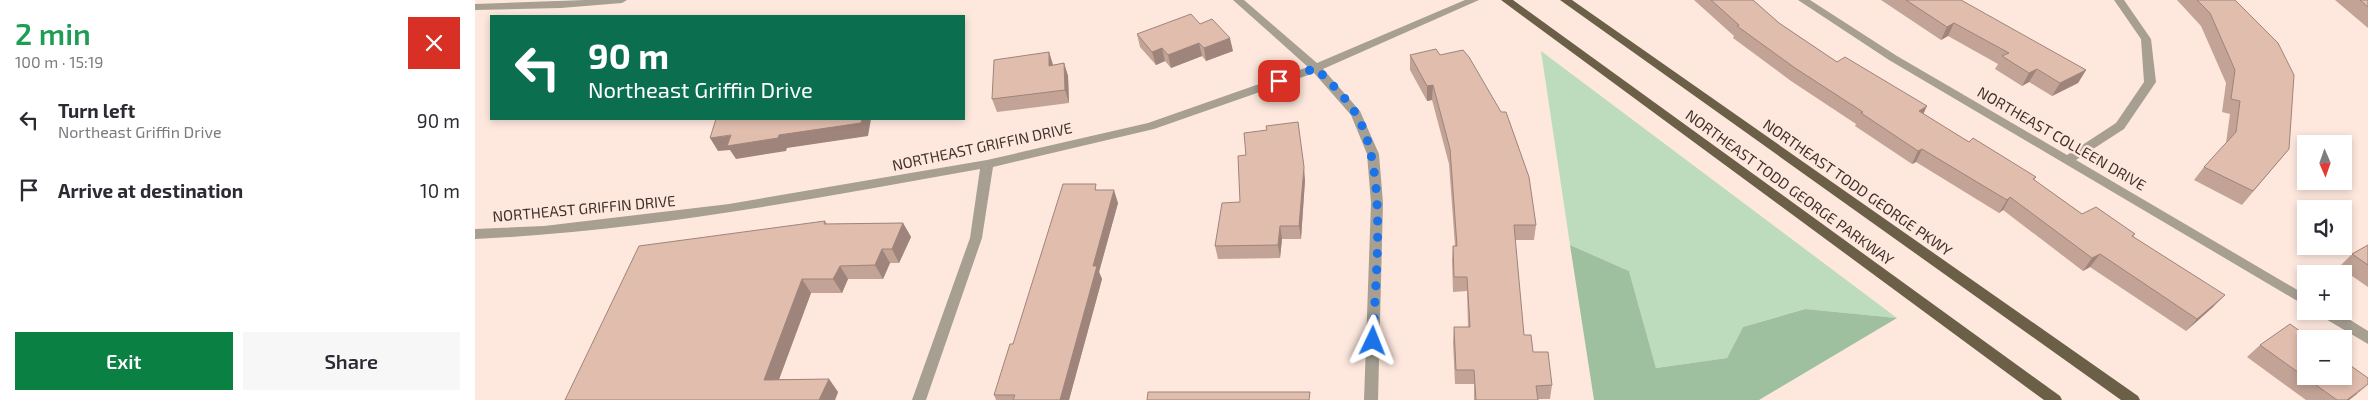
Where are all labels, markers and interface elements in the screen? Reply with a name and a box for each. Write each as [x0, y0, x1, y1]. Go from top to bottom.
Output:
text: 2 min [15, 15, 91, 51]
button: close [408, 17, 460, 69]
text: 90 m [588, 34, 669, 76]
icon: left [505, 35, 570, 100]
text: 100 m · 15:19 [15, 52, 103, 71]
pin [1258, 60, 1300, 102]
icon: arrive [1265, 67, 1293, 95]
text: Northeast Griffin Drive [588, 76, 813, 102]
street label: NORTHEAST COLLEEN DRIVE [1975, 82, 2149, 194]
text: Turn left [58, 99, 135, 122]
street label: NORTHEAST TODD GEORGE PARKWAY [1683, 105, 1898, 269]
icon: left [15, 106, 43, 134]
text: 90 m [417, 109, 460, 132]
street label: NORTHEAST TODD GEORGE PKWY [1760, 115, 1956, 260]
street label: NORTHEAST GRIFFIN DRIVE [890, 118, 1074, 174]
text: Northeast Griffin Drive [58, 122, 222, 141]
north arrow [2297, 135, 2353, 190]
map controls [2297, 135, 2352, 385]
icon: arrive [15, 176, 43, 204]
text: Arrive at destination [58, 179, 243, 202]
text: 10 m [420, 179, 460, 202]
street label: NORTHEAST GRIFFIN DRIVE [492, 191, 676, 225]
button: sound [2297, 200, 2352, 255]
button: + [2297, 265, 2352, 320]
position arrow [1346, 314, 1398, 366]
button: − [2297, 330, 2352, 385]
button: Exit [15, 332, 233, 390]
button: Share [243, 332, 460, 390]

